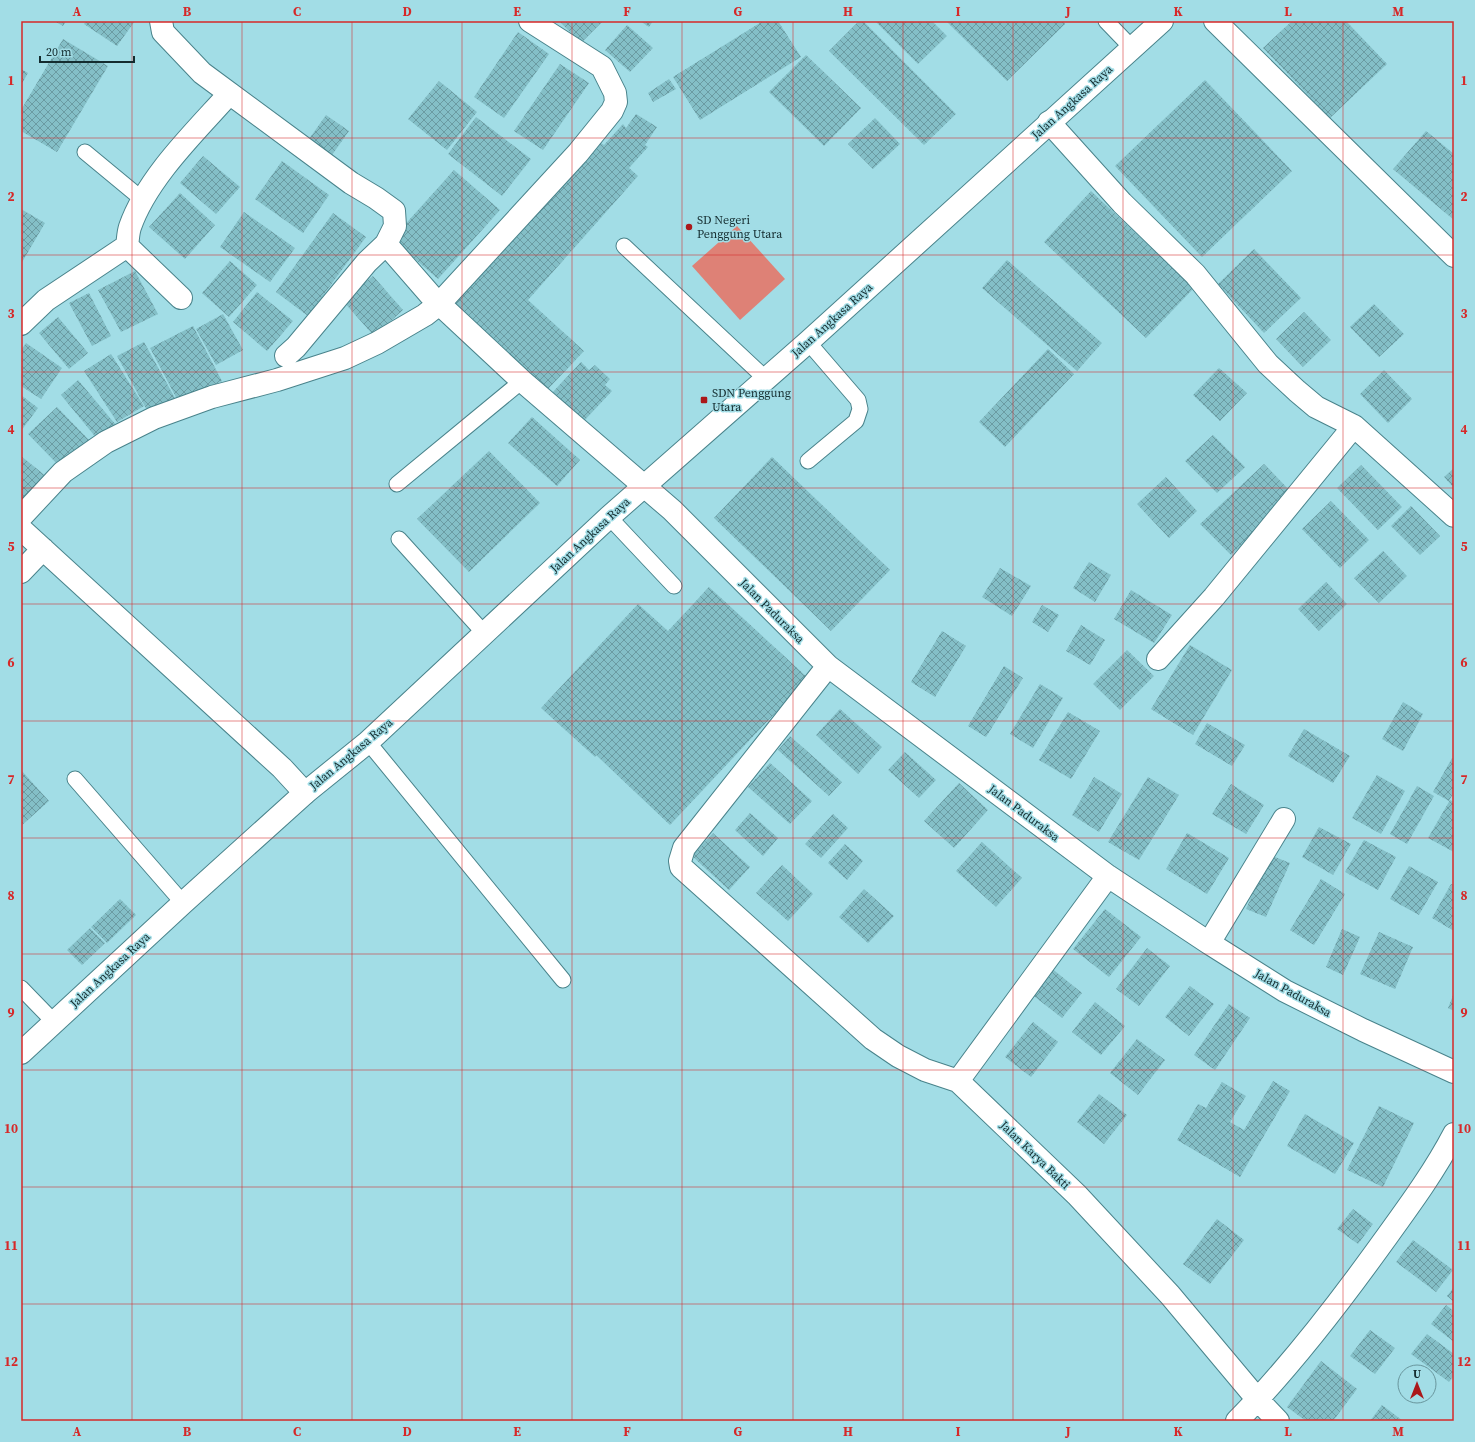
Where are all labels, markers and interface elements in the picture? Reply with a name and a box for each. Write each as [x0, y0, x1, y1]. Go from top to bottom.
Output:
text: A [73, 3, 82, 20]
text: B [183, 3, 192, 20]
text: C [293, 3, 301, 20]
text: D [402, 3, 412, 20]
text: E [513, 3, 521, 20]
text: F [623, 3, 631, 20]
text: G [734, 3, 743, 20]
text: H [843, 3, 853, 20]
text: I [955, 3, 961, 20]
text: J [1064, 3, 1071, 20]
text: K [1173, 3, 1183, 20]
text: L [1284, 3, 1292, 20]
text: M [1392, 3, 1404, 20]
scale bar [40, 38, 134, 64]
text: 20 m [46, 44, 72, 60]
street label: Jalan Angkasa Raya [1027, 61, 1117, 143]
text: 1 [7, 72, 15, 89]
text: 1 [1460, 72, 1468, 89]
text: 2 [7, 188, 15, 205]
text: 2 [1460, 188, 1468, 205]
place label: SD Negeri Penggung Utara [697, 212, 783, 242]
marker: SD Negeri Penggung Utara [684, 222, 694, 232]
street label: Jalan Angkasa Raya [787, 279, 877, 361]
text: 3 [7, 305, 15, 322]
text: 3 [1460, 305, 1468, 322]
place label: SDN Penggung Utara [712, 385, 791, 415]
marker: SDN Penggung Utara [699, 395, 709, 405]
text: 4 [7, 421, 15, 438]
text: 4 [1460, 421, 1468, 438]
street label: Jalan Angkasa Raya [546, 493, 634, 577]
text: 5 [7, 538, 15, 555]
text: 5 [1460, 538, 1468, 555]
street label: Jalan Paduraksa [735, 574, 809, 648]
text: 6 [7, 654, 15, 671]
text: 6 [1460, 654, 1468, 671]
street label: Jalan Angkasa Raya [305, 714, 397, 794]
text: 7 [7, 771, 15, 788]
text: 7 [1460, 771, 1468, 788]
street label: Jalan Paduraksa [984, 780, 1064, 846]
text: 8 [7, 887, 15, 904]
text: 8 [1460, 887, 1468, 904]
street label: Jalan Angkasa Raya [66, 928, 154, 1012]
street label: Jalan Paduraksa [1251, 965, 1335, 1021]
text: 9 [7, 1004, 15, 1021]
text: 9 [1460, 1004, 1468, 1021]
street label: Jalan Karya Bakti [996, 1117, 1074, 1193]
text: 10 [4, 1120, 18, 1137]
text: 10 [1457, 1120, 1471, 1137]
text: 11 [4, 1237, 18, 1254]
text: 11 [1457, 1237, 1471, 1254]
text: 12 [4, 1353, 18, 1370]
text: 12 [1457, 1353, 1471, 1370]
north arrow [1397, 1364, 1437, 1404]
text: U [1413, 1367, 1421, 1382]
text: A [73, 1423, 82, 1440]
text: B [183, 1423, 192, 1440]
text: C [293, 1423, 301, 1440]
text: D [402, 1423, 412, 1440]
text: E [513, 1423, 521, 1440]
text: F [623, 1423, 631, 1440]
text: G [734, 1423, 743, 1440]
text: H [843, 1423, 853, 1440]
text: I [955, 1423, 961, 1440]
text: J [1064, 1423, 1071, 1440]
text: K [1173, 1423, 1183, 1440]
text: L [1284, 1423, 1292, 1440]
text: M [1392, 1423, 1404, 1440]

